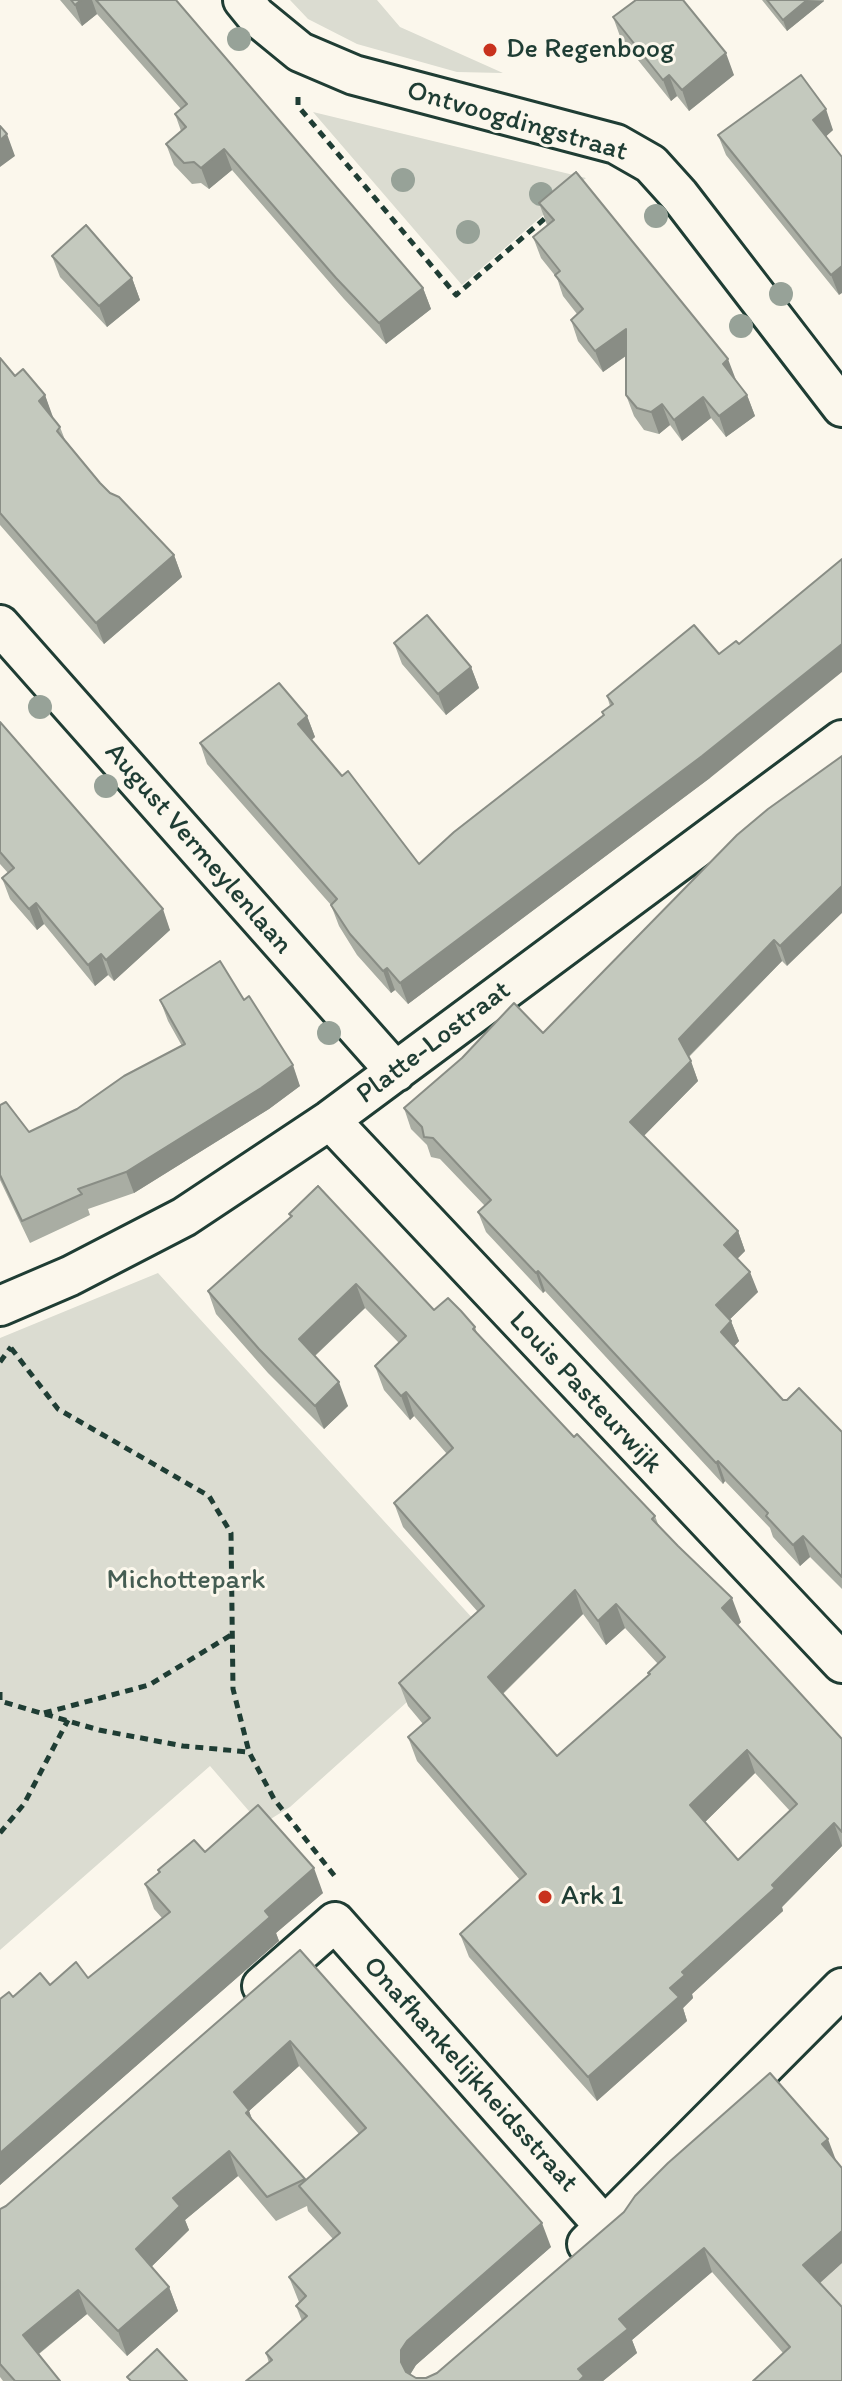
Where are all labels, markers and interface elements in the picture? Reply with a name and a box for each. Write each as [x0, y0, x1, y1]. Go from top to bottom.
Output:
place label: De Regenboog [506, 33, 674, 67]
marker: De Regenboog [481, 41, 499, 59]
street label: Ontvoogdingstraat [403, 74, 631, 170]
street label: August Vermeylenlaan [97, 736, 299, 962]
street label: Platte-Lostraat [350, 974, 518, 1112]
street label: Louis Pasteurwijk [501, 1305, 669, 1481]
park label: Michottepark [106, 1564, 266, 1598]
place label: Ark 1 [561, 1880, 624, 1914]
marker: Ark 1 [536, 1888, 554, 1906]
street label: Onafhankelijkheidsstraat [355, 1950, 585, 2200]

